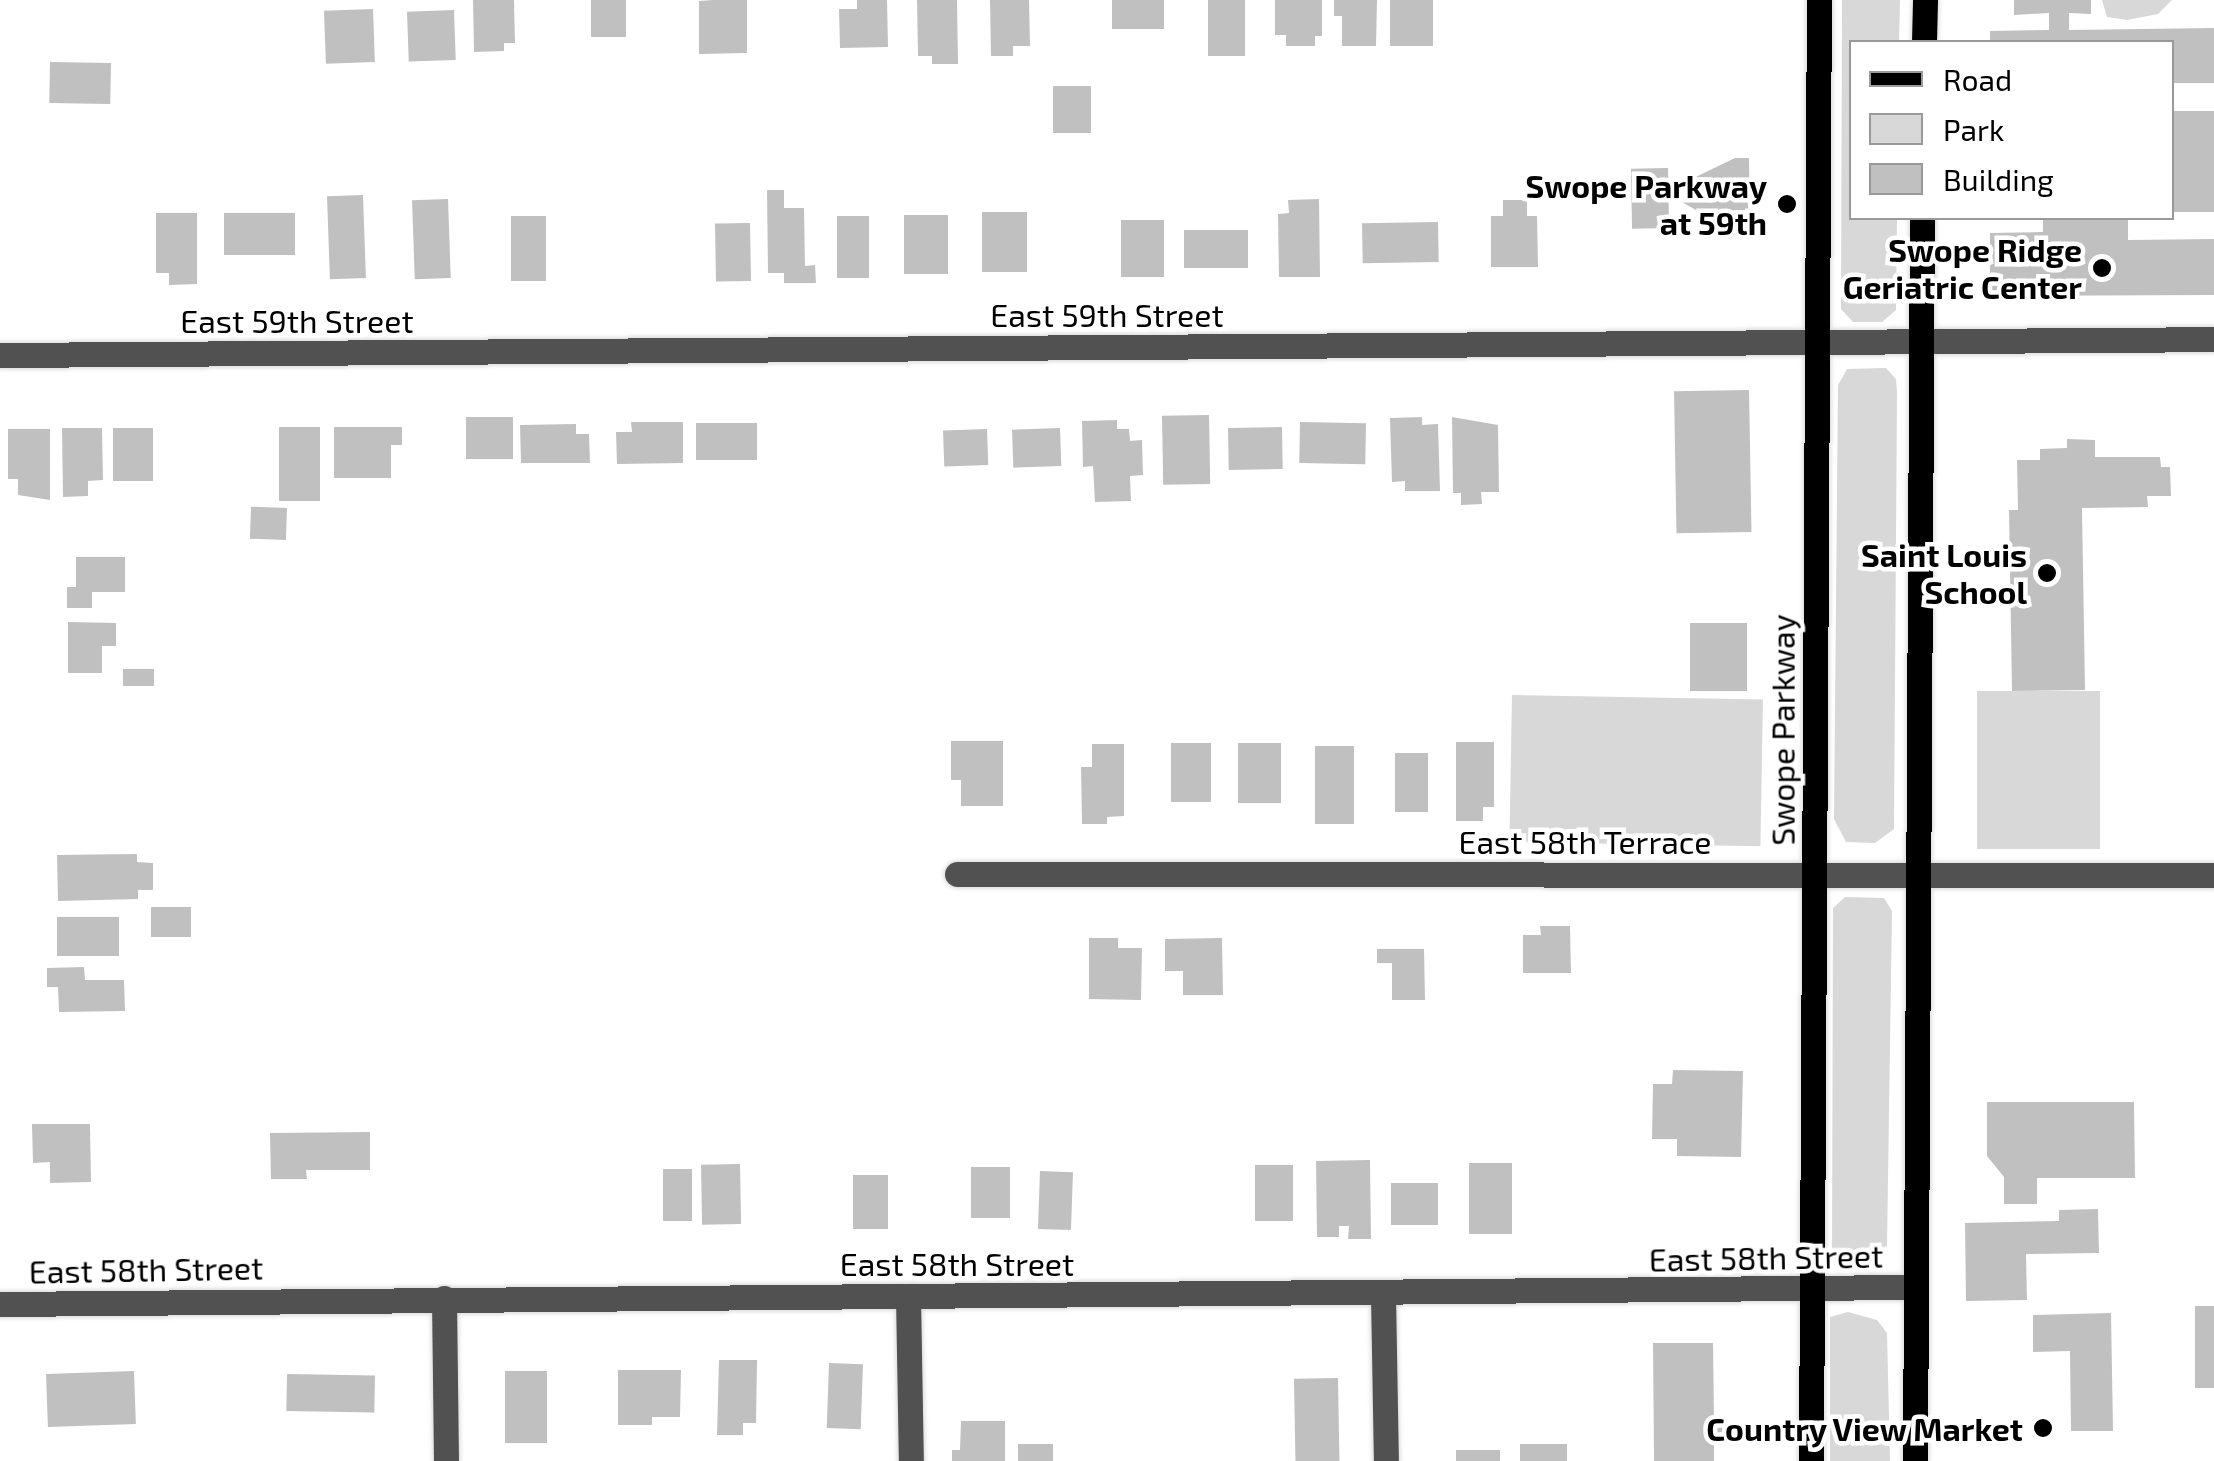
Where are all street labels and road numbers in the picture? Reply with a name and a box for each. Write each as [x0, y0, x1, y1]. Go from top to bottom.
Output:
street label: East 59th Street [990, 295, 1224, 333]
street label: East 59th Street [180, 301, 414, 339]
street label: Swope Parkway [1763, 614, 1801, 846]
street label: East 58th Terrace [1458, 822, 1712, 860]
street label: East 58th Street [1648, 1236, 1884, 1278]
street label: East 58th Street [840, 1244, 1074, 1282]
street label: East 58th Street [28, 1248, 264, 1290]

